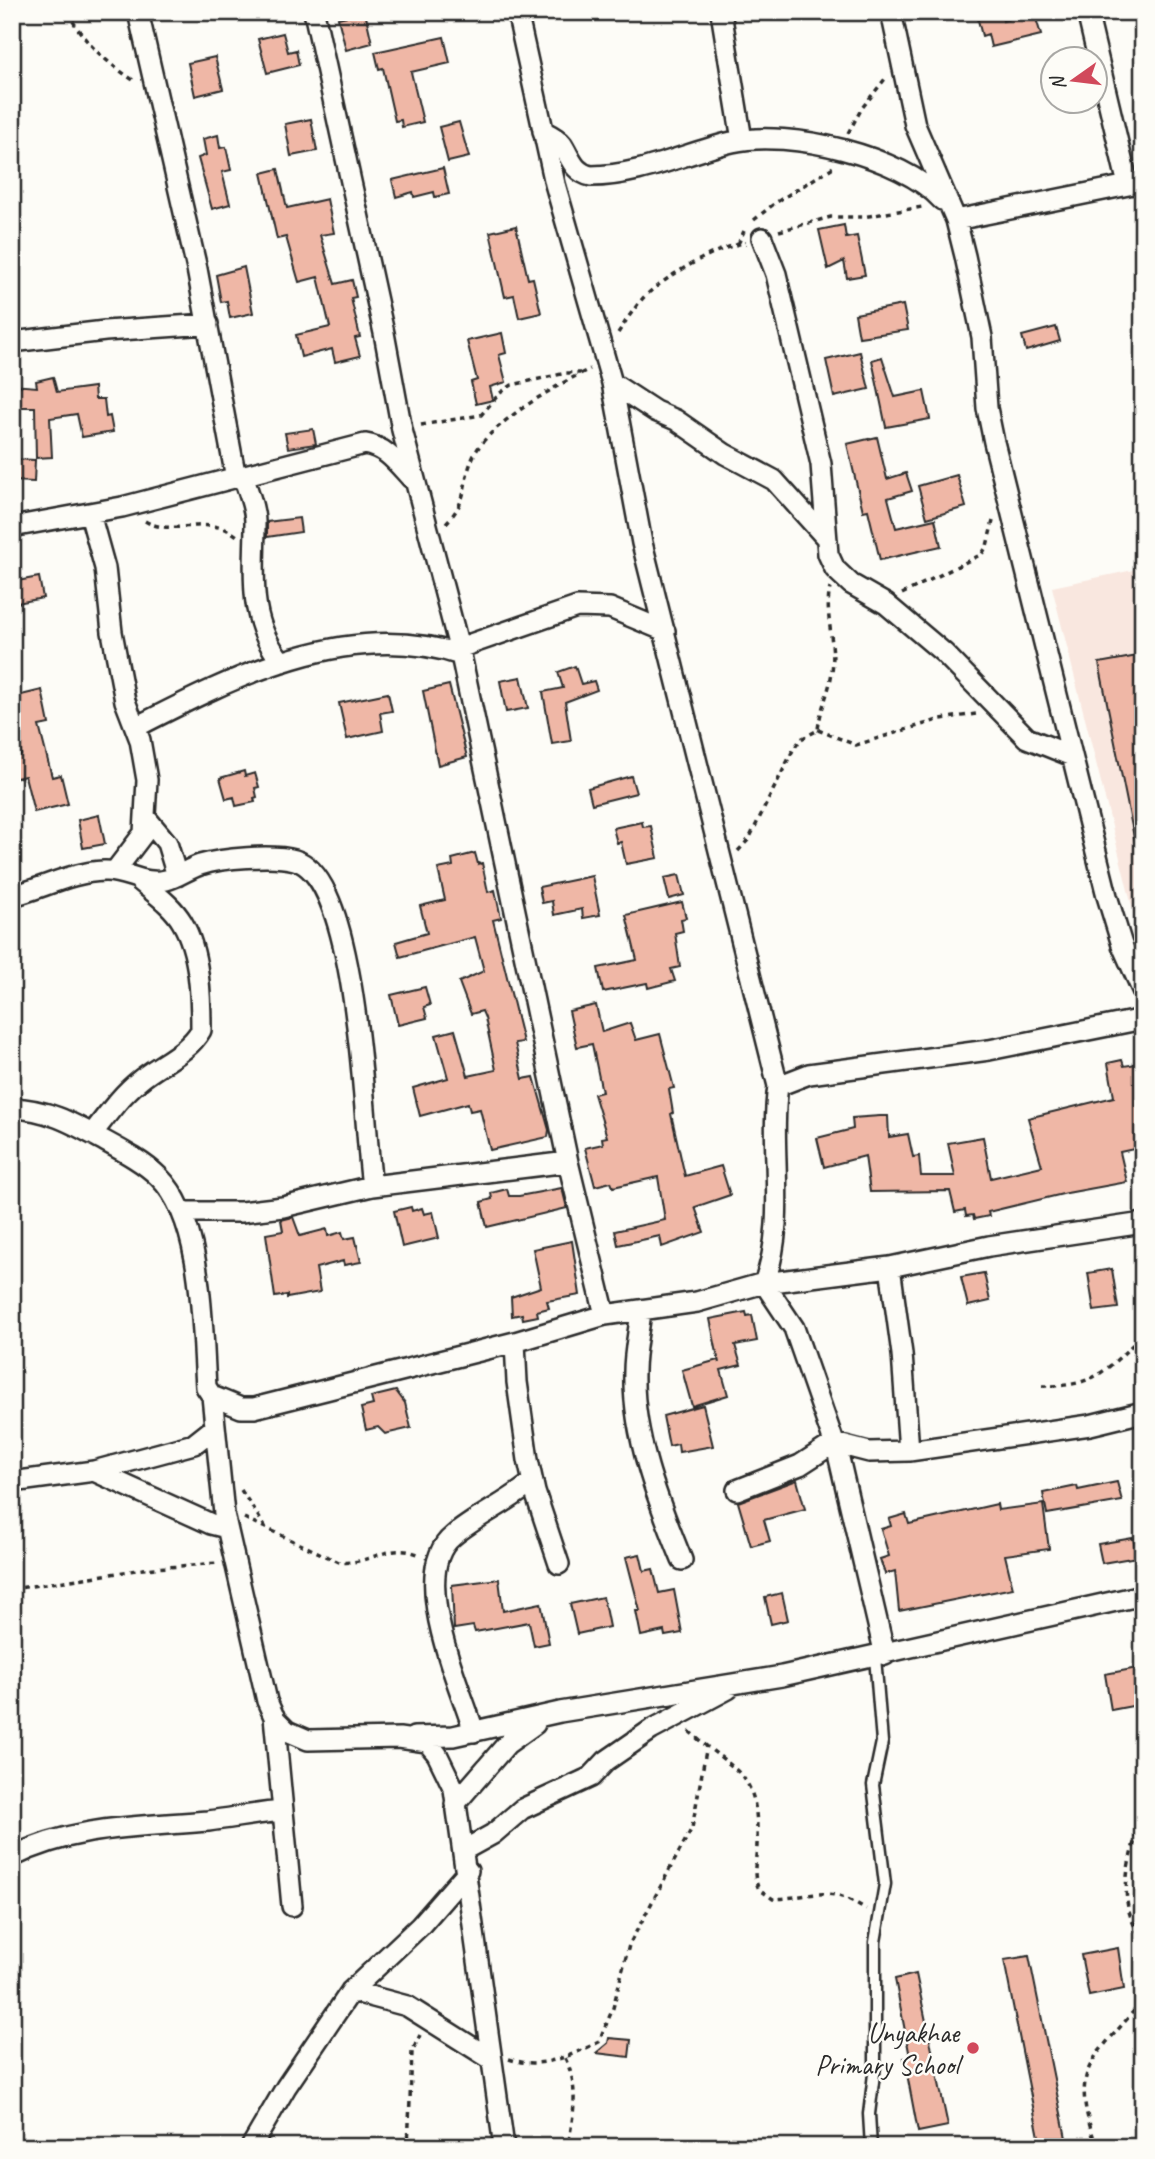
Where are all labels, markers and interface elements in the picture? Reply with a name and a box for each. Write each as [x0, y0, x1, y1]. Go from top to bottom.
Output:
north arrow [1040, 46, 1110, 116]
text: N [1045, 72, 1072, 92]
place label: Unyakhae Primary School [815, 2015, 964, 2082]
marker: Unyakhae Primary School [965, 2040, 981, 2056]

